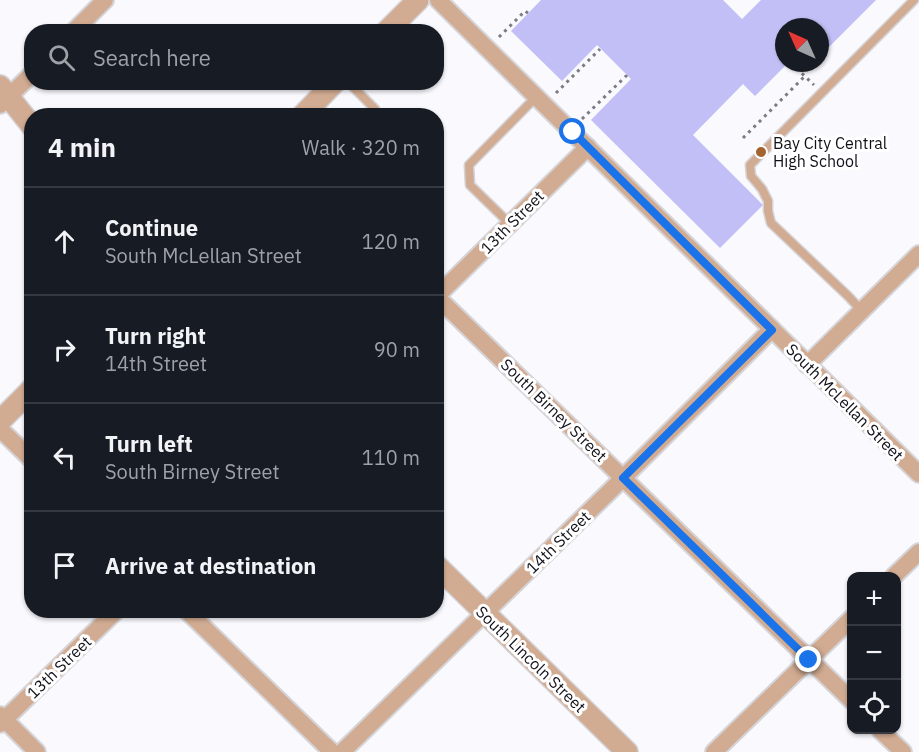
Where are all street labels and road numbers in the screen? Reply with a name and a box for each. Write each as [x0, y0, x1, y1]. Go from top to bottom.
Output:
street label: 13th Street [476, 186, 548, 258]
street label: South McLellan Street [782, 339, 908, 465]
street label: South Birney Street [497, 354, 611, 466]
street label: 14th Street [522, 506, 594, 578]
street label: South Lincoln Street [472, 601, 590, 717]
street label: 13th Street [23, 631, 95, 703]

